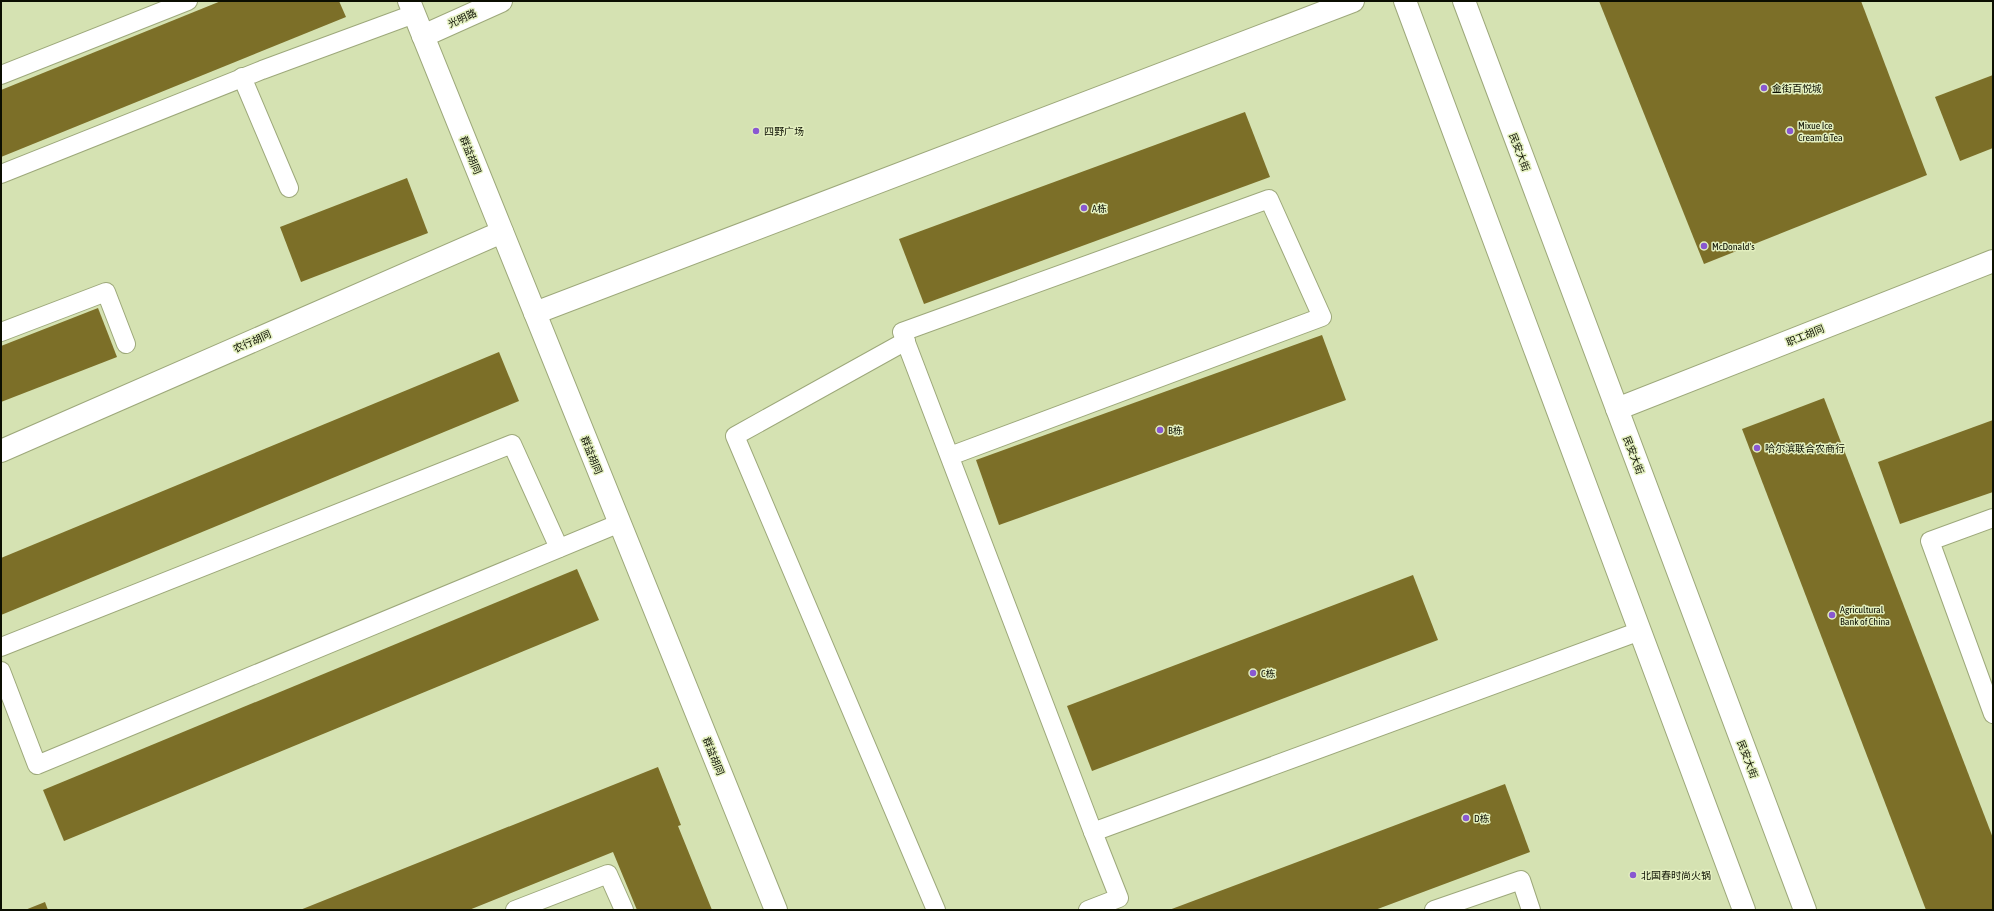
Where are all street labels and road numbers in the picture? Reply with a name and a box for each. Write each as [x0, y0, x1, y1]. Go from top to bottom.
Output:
street label: 光明路 [446, 7, 478, 30]
street label: 民安大街 [1507, 132, 1532, 173]
street label: 群益胡同 [458, 135, 483, 176]
street label: 职工胡同 [1785, 323, 1826, 348]
street label: 农行胡同 [232, 328, 273, 355]
street label: 群益胡同 [579, 435, 604, 476]
street label: 民安大街 [1621, 435, 1646, 476]
street label: 群益胡同 [701, 736, 726, 777]
street label: 民安大街 [1735, 739, 1760, 780]

